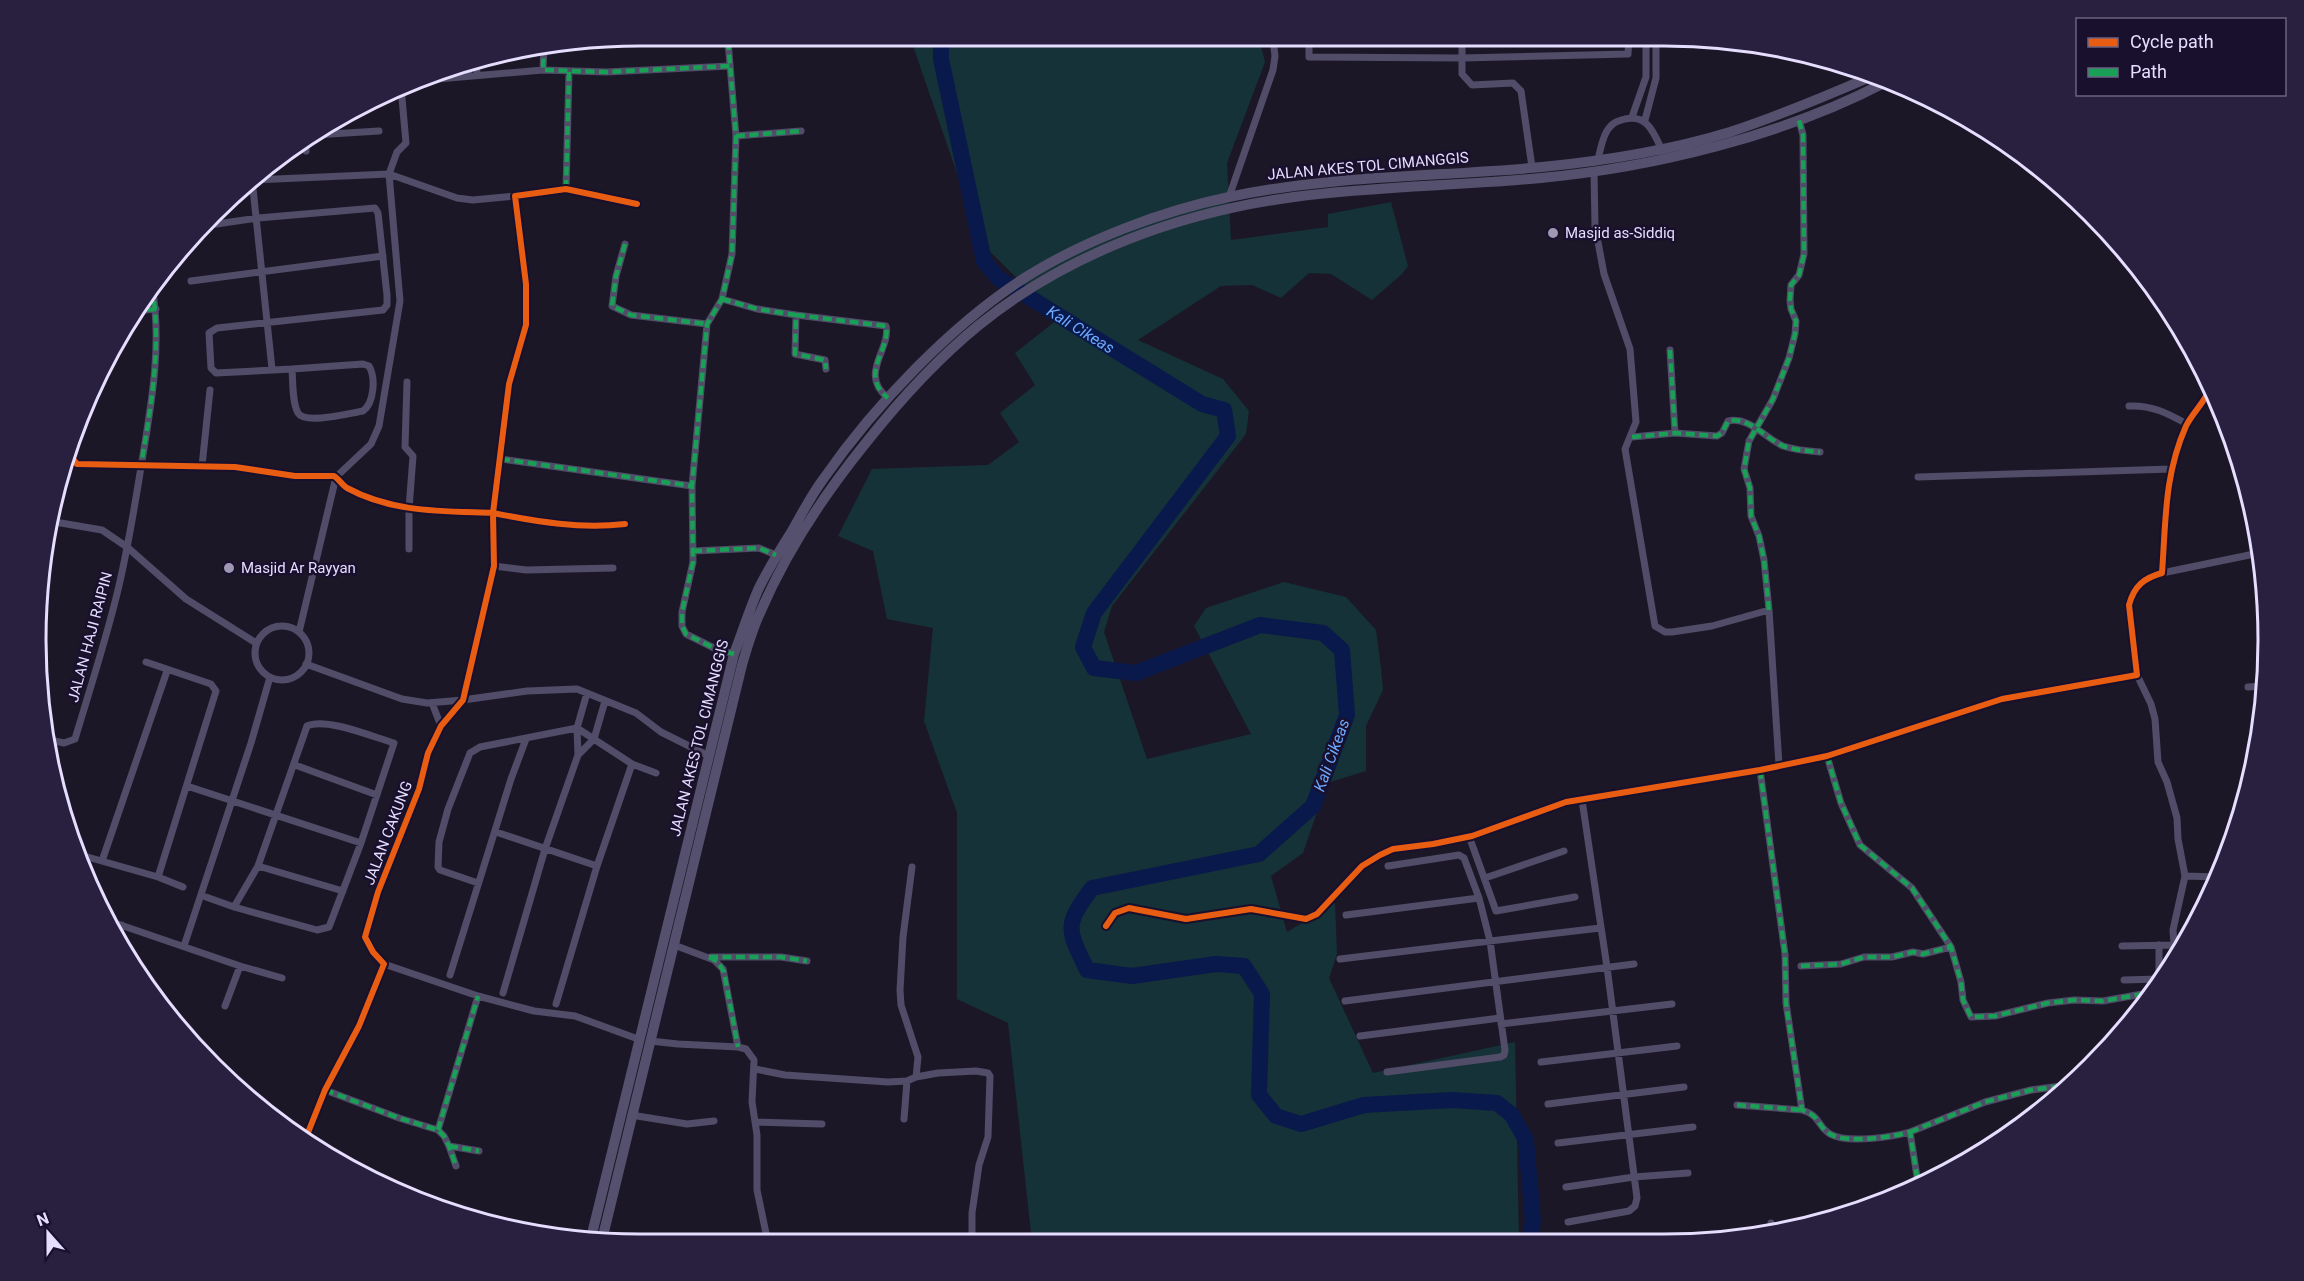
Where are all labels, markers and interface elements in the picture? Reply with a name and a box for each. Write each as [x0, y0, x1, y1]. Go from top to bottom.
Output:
legend [2076, 18, 2286, 96]
text: Cycle path [2130, 31, 2214, 52]
text: Path [2130, 61, 2167, 82]
street label: JALAN AKES TOL CIMANGGIS [1266, 148, 1470, 184]
place label: Masjid as-Siddiq [1565, 224, 1675, 242]
marker: Masjid as-Siddiq [1546, 226, 1560, 240]
water label: Kali Cikeas [1043, 302, 1118, 358]
place label: Masjid Ar Rayyan [241, 559, 356, 577]
marker: Masjid Ar Rayyan [222, 561, 236, 575]
street label: JALAN HAJI RAIPIN [64, 570, 116, 704]
street label: JALAN AKES TOL CIMANGGIS [666, 638, 732, 838]
water label: Kali Cikeas [1310, 716, 1353, 794]
street label: JALAN CAKUNG [360, 778, 416, 888]
north arrow [18, 1203, 78, 1263]
text: N [34, 1209, 51, 1230]

